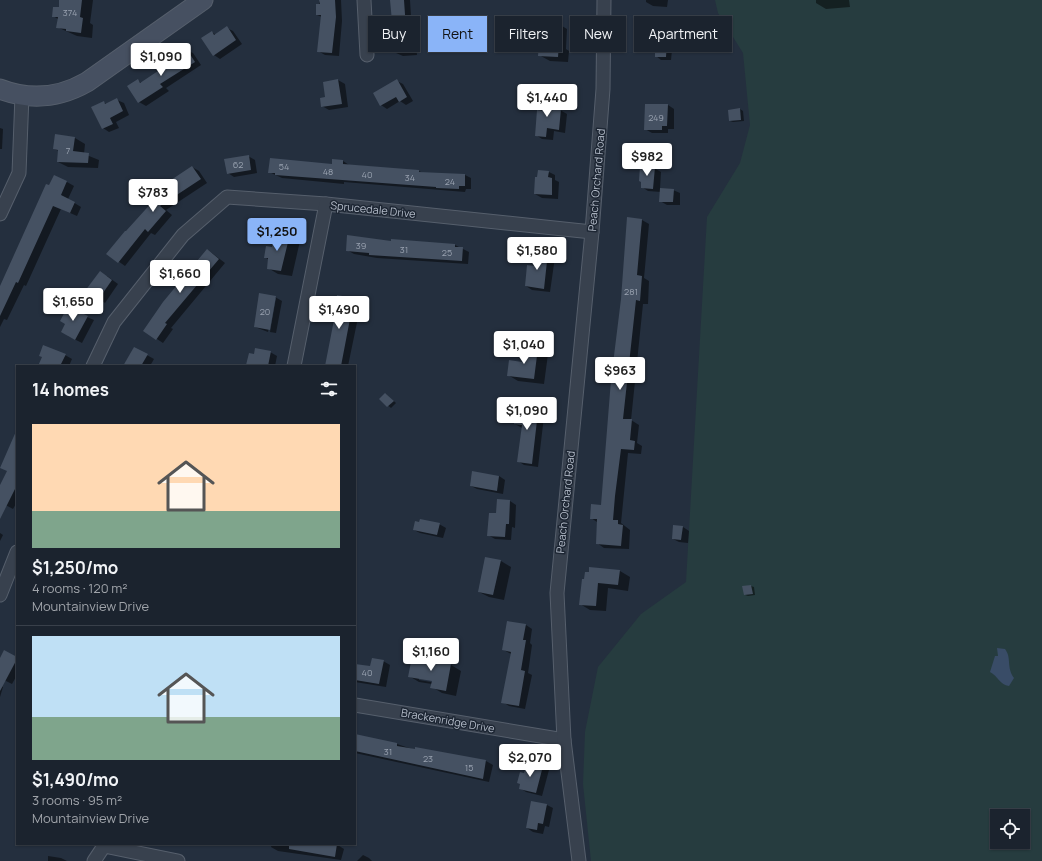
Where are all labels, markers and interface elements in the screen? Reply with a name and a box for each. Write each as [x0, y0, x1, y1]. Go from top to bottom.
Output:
house number: 374 [63, 6, 77, 19]
chip: Buy [368, 16, 420, 52]
chip: Rent [428, 16, 487, 52]
chip: Filters [495, 16, 562, 52]
chip: New [570, 16, 626, 52]
chip: Apartment [634, 16, 732, 52]
pin: $1,090 [128, 43, 194, 77]
text: $1,090 [140, 47, 182, 65]
pin: $1,440 [514, 84, 580, 118]
text: $1,440 [526, 88, 568, 106]
house number: 249 [648, 111, 664, 124]
street label: Peach Orchard Road [584, 128, 608, 232]
pin: $982 [623, 143, 671, 177]
house number: 7 [66, 144, 71, 157]
text: $982 [631, 147, 663, 165]
house number: 62 [233, 158, 243, 171]
house number: 54 [279, 160, 289, 173]
house number: 48 [323, 165, 333, 178]
house number: 40 [362, 168, 372, 181]
house number: 34 [405, 171, 415, 184]
house number: 24 [445, 175, 455, 188]
pin: $783 [129, 179, 177, 213]
text: $783 [138, 183, 168, 201]
street label: Sprucedale Drive [330, 197, 417, 221]
pin: $1,250 [244, 218, 310, 252]
text: $1,250 [256, 222, 298, 240]
pin: $1,580 [504, 237, 570, 271]
house number: 39 [356, 239, 366, 252]
text: $1,580 [516, 241, 558, 259]
house number: 31 [400, 243, 408, 256]
house number: 25 [442, 246, 452, 259]
pin: $1,660 [147, 260, 213, 294]
text: $1,660 [159, 264, 201, 282]
house number: 281 [624, 285, 638, 298]
pin: $1,650 [40, 288, 106, 322]
text: $1,650 [52, 292, 94, 310]
pin: $1,490 [306, 296, 372, 330]
text: $1,490 [318, 300, 360, 318]
house number: 20 [260, 305, 270, 318]
pin: $1,040 [491, 331, 557, 365]
text: $1,040 [503, 335, 545, 353]
pin: $963 [596, 357, 644, 391]
text: $963 [604, 361, 636, 379]
text: 14 homes [32, 378, 109, 401]
icon: filters [318, 378, 340, 400]
pin: $1,090 [494, 397, 560, 431]
text: $1,090 [506, 401, 548, 419]
icon: home [150, 450, 222, 522]
street label: Peach Orchard Road [552, 450, 578, 554]
text: $1,250/mo [32, 556, 118, 579]
text: 4 rooms · 120 m² [32, 579, 127, 597]
text: Mountainview Drive [32, 597, 149, 615]
pin: $1,160 [398, 638, 464, 672]
text: $1,160 [412, 642, 450, 660]
icon: home [150, 662, 222, 734]
house number: 40 [362, 666, 372, 679]
street label: Brackenridge Drive [400, 704, 497, 736]
pin: $2,070 [497, 744, 563, 778]
house number: 31 [384, 745, 392, 758]
text: $2,070 [508, 748, 552, 766]
house number: 23 [423, 752, 433, 765]
house number: 15 [465, 761, 473, 774]
text: $1,490/mo [32, 768, 119, 791]
text: 3 rooms · 95 m² [32, 791, 122, 809]
text: Mountainview Drive [32, 809, 149, 827]
map controls [990, 809, 1030, 849]
button: locate [990, 809, 1030, 849]

